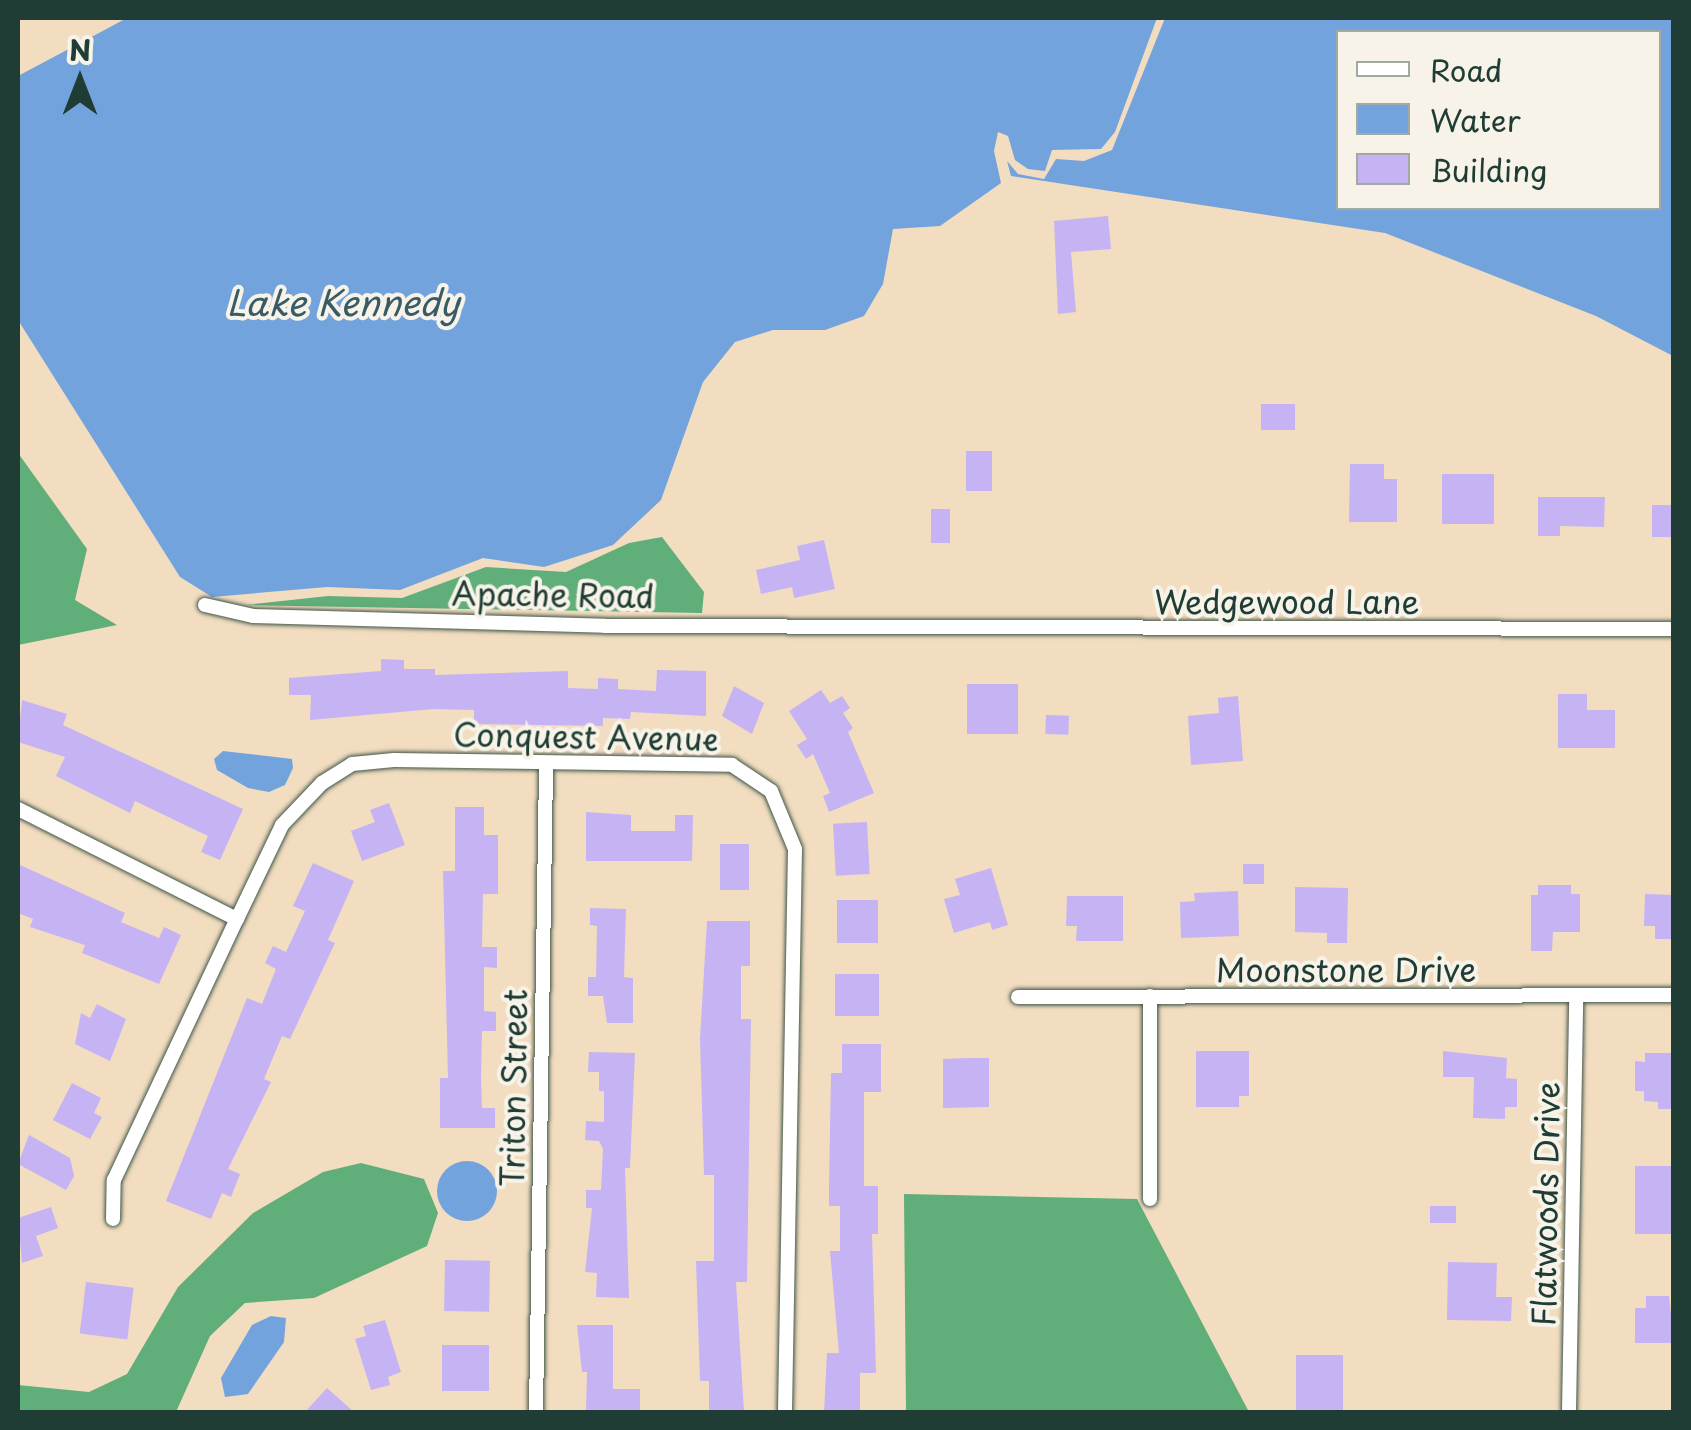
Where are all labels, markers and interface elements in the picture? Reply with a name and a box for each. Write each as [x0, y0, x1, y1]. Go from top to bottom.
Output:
text: N [69, 28, 91, 71]
north arrow [30, 30, 130, 130]
legend [1336, 30, 1661, 210]
text: Road [1430, 47, 1503, 92]
text: Water [1430, 97, 1521, 142]
text: Building [1430, 147, 1547, 192]
water label: Lake Kennedy [226, 281, 460, 323]
street label: Apache Road [451, 573, 655, 615]
street label: Wedgewood Lane [1154, 582, 1420, 620]
street label: Conquest Avenue [454, 715, 718, 757]
street label: Moonstone Drive [1216, 950, 1476, 988]
street label: Triton Street [492, 989, 534, 1187]
street label: Flatwoods Drive [1524, 1081, 1566, 1327]

